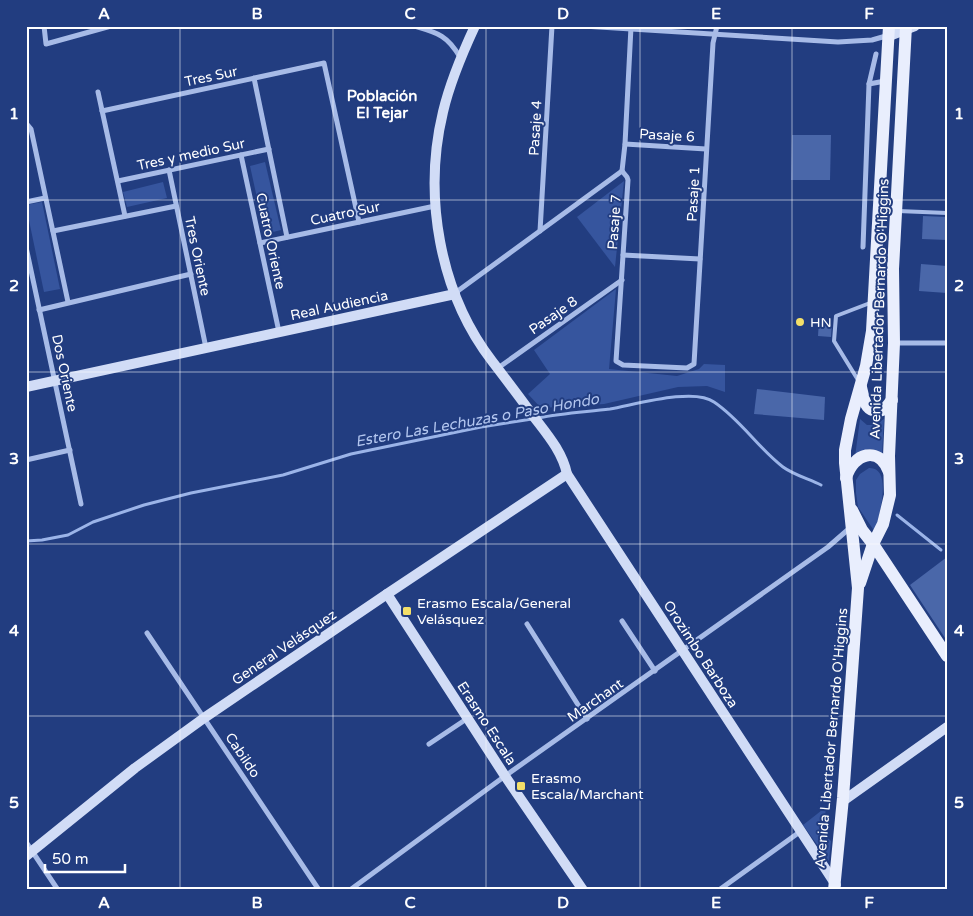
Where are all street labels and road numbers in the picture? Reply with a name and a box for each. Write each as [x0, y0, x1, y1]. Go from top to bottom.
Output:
street label: Tres Sur [183, 62, 240, 90]
street label: Pasaje 4 [526, 100, 545, 156]
street label: Pasaje 6 [639, 126, 695, 145]
street label: Tres y medio Sur [136, 135, 247, 174]
street label: Pasaje 1 [684, 166, 703, 222]
street label: Avenida Libertador Bernardo O'Higgins [866, 178, 893, 440]
street label: Cuatro Oriente [252, 191, 289, 291]
street label: Pasaje 7 [604, 194, 625, 250]
street label: Cuatro Sur [309, 198, 382, 229]
street label: Tres Oriente [181, 215, 214, 297]
street label: Real Audiencia [289, 287, 389, 324]
street label: Pasaje 8 [526, 292, 581, 338]
street label: Dos Oriente [48, 333, 81, 413]
street label: Orozimbo Barboza [660, 598, 742, 711]
street label: General Velásquez [229, 606, 340, 689]
street label: Avenida Libertador Bernardo O'Higgins [812, 607, 851, 869]
street label: Marchant [564, 675, 627, 726]
street label: Erasmo Escala [453, 678, 520, 768]
street label: Cabildo [221, 729, 264, 781]

